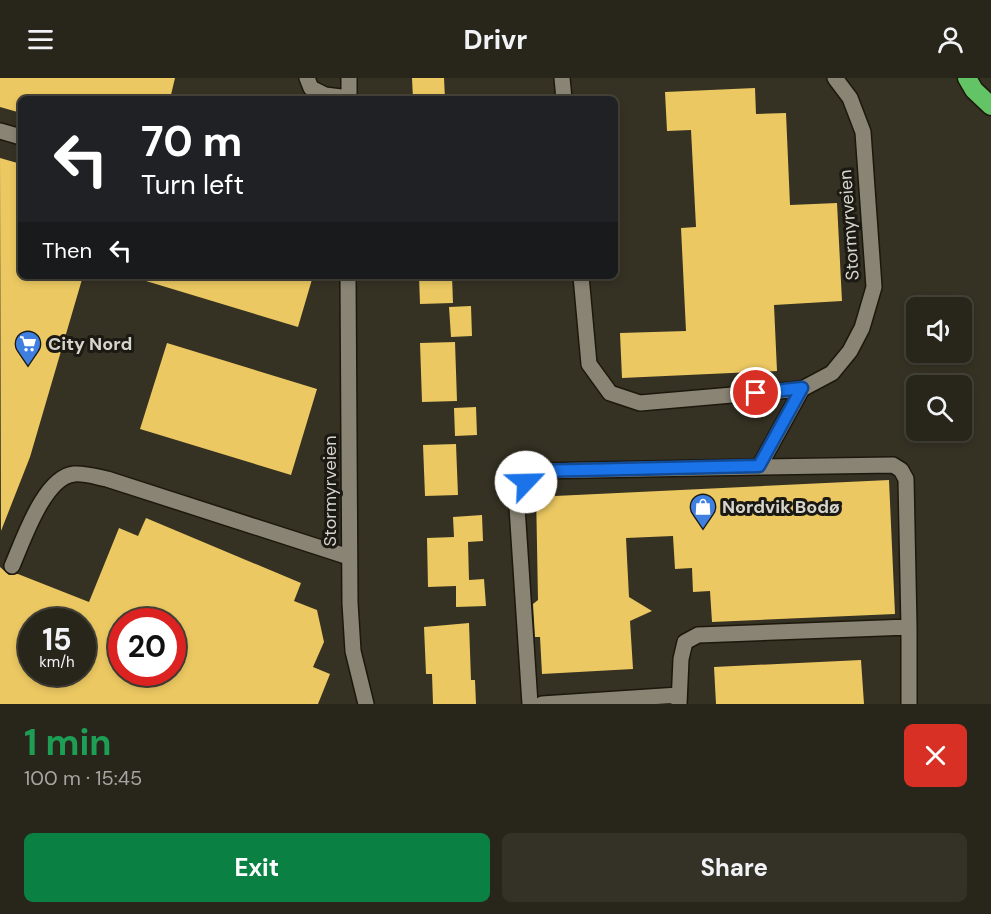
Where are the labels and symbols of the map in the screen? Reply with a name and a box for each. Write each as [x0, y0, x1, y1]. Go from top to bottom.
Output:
street label: Stormyrveien [833, 169, 865, 281]
supermarket icon: City Nord [13, 329, 43, 367]
place label: City Nord [48, 332, 132, 356]
pin [730, 367, 781, 418]
street label: Stormyrveien [318, 435, 342, 547]
position arrow [494, 450, 558, 514]
shop icon: Nordvik Bodø [688, 492, 718, 530]
place label: Nordvik Bodø [722, 495, 840, 519]
speed limit sign: 20 [108, 608, 186, 686]

